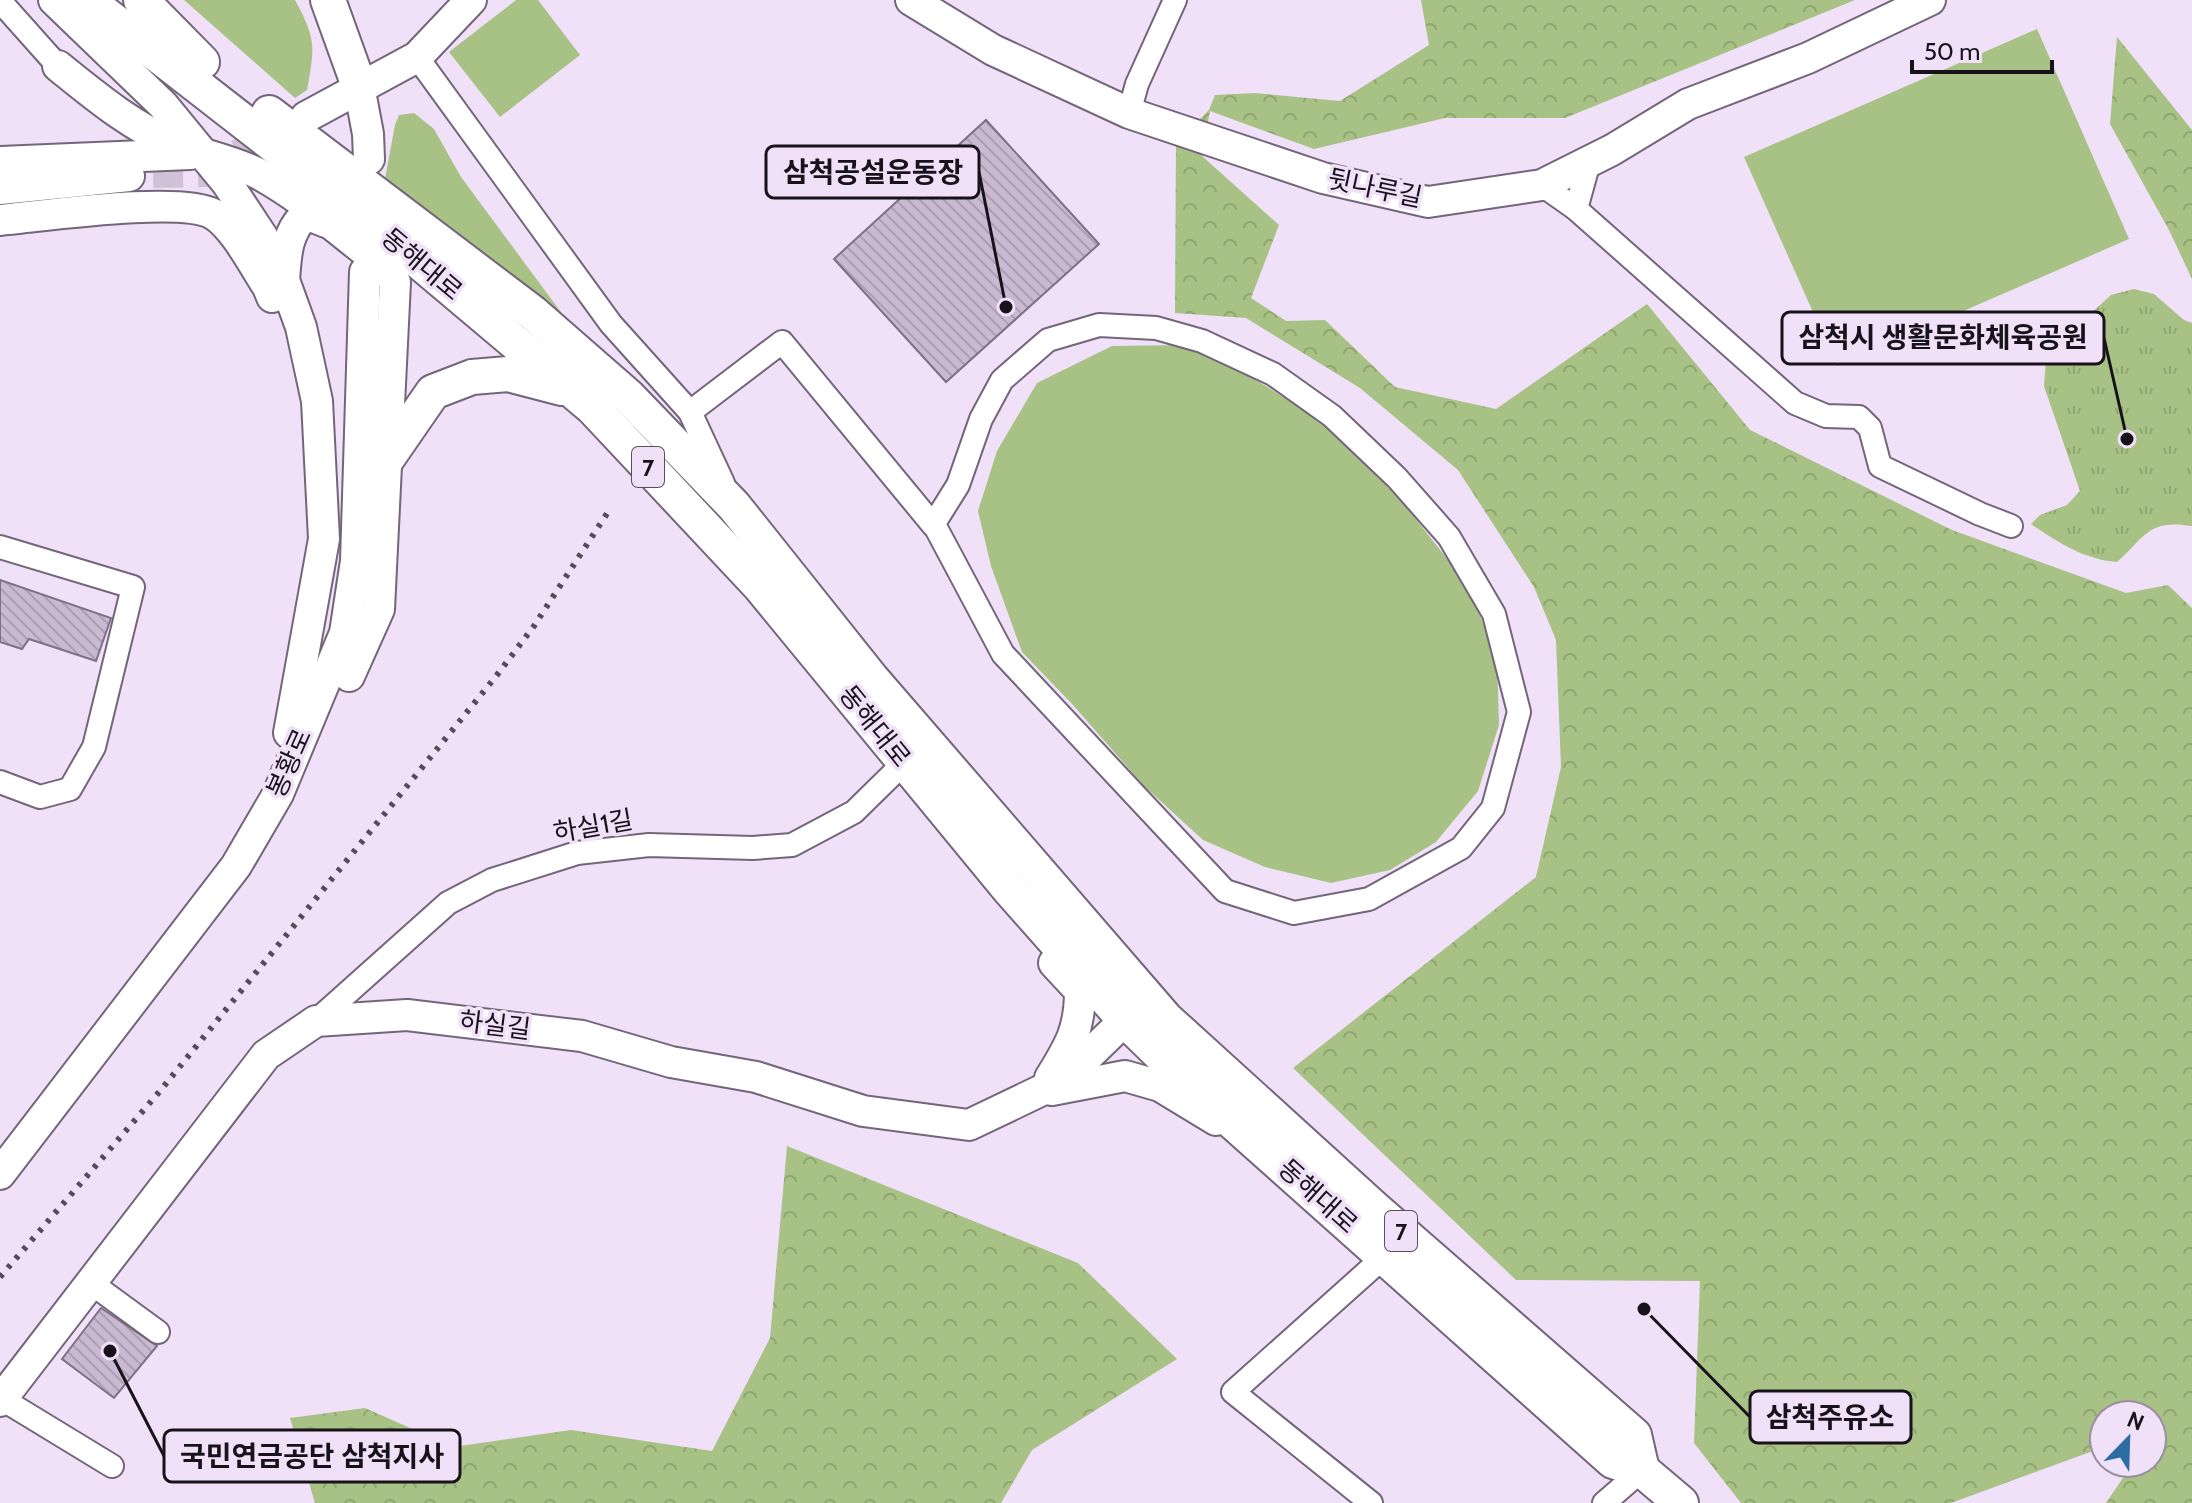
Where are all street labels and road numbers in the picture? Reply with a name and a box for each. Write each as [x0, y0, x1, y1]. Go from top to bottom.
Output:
street label: 뒷나루길 [1325, 162, 1425, 214]
street label: 동해대로 [375, 221, 469, 307]
road number: 7 [632, 447, 664, 487]
street label: 동해대로 [832, 679, 918, 773]
street label: 봉황로 [260, 724, 318, 802]
street label: 하실1길 [551, 803, 635, 849]
street label: 하실길 [457, 1005, 533, 1045]
street label: 동해대로 [1272, 1152, 1364, 1240]
road number: 7 [1385, 1211, 1417, 1251]

